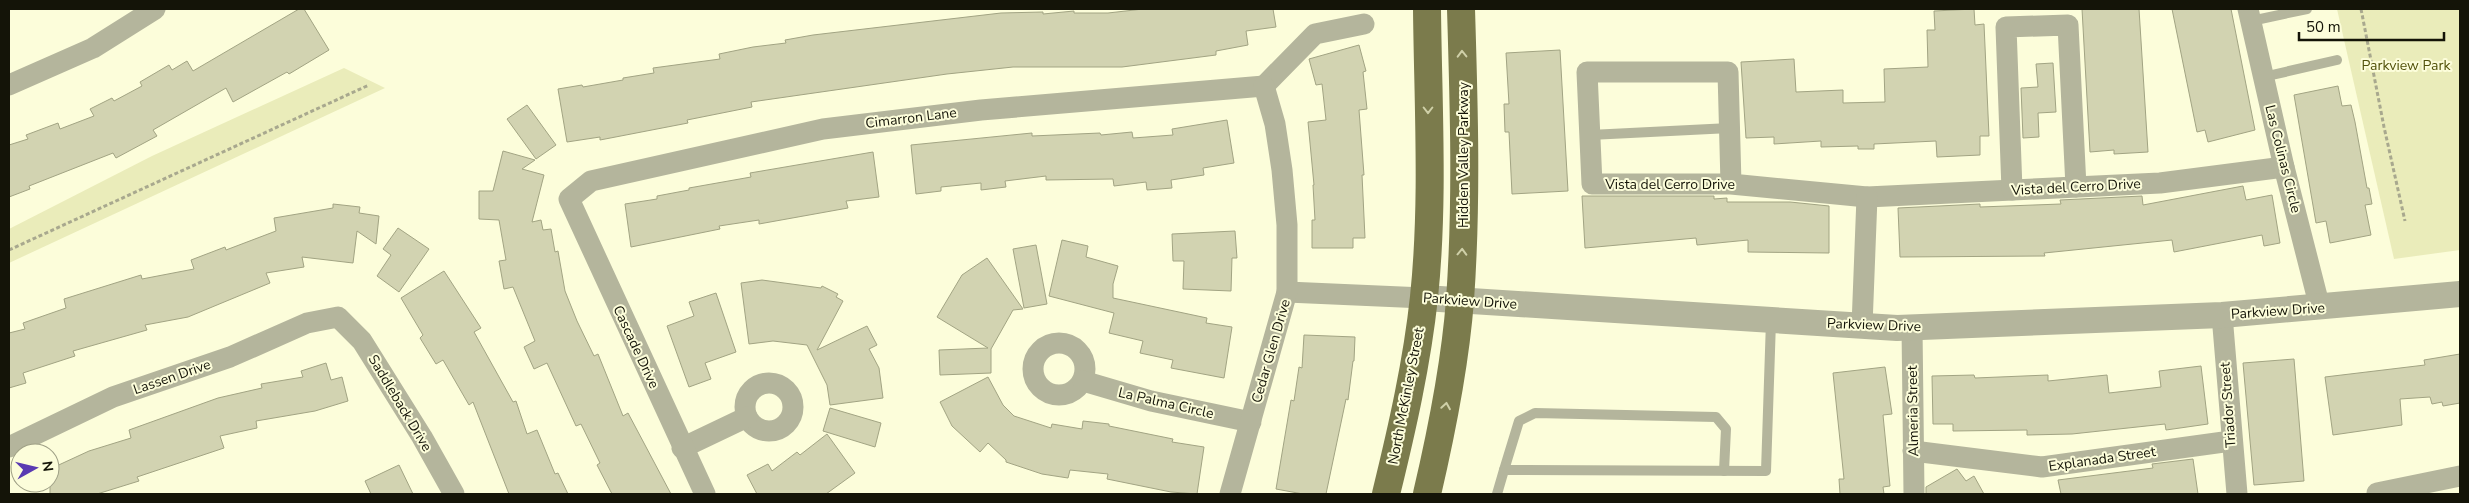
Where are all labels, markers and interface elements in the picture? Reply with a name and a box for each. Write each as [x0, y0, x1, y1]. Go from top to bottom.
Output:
scale bar [2299, 10, 2444, 42]
text: 50 m [2306, 17, 2341, 37]
one-way arrow [1457, 50, 1468, 58]
park label: Parkview Park [2362, 56, 2451, 75]
street label: Hidden Valley Parkway [1454, 81, 1473, 228]
street label: Cimarron Lane [864, 103, 958, 133]
street label: Las Colinas Circle [2260, 103, 2306, 215]
one-way arrow [1423, 106, 1433, 114]
street label: Vista del Cerro Drive [2010, 174, 2141, 200]
street label: Vista del Cerro Drive [1604, 175, 1735, 194]
one-way arrow [1456, 247, 1467, 255]
street label: Parkview Drive [1422, 288, 1518, 314]
street label: Cedar Glen Drive [1247, 297, 1295, 405]
street label: Parkview Drive [2230, 298, 2326, 324]
street label: Cascade Drive [608, 302, 664, 392]
street label: Parkview Drive [1827, 314, 1921, 336]
street label: North McKinley Street [1383, 326, 1429, 466]
street label: Saddleback Drive [364, 351, 436, 455]
street label: Lassen Drive [131, 355, 213, 399]
street label: Triador Street [2216, 361, 2240, 448]
street label: Almeria Street [1903, 365, 1923, 457]
street label: La Palma Circle [1116, 383, 1216, 423]
one-way arrow [1440, 401, 1451, 409]
street label: Explanada Street [2047, 442, 2157, 476]
north arrow [10, 443, 60, 493]
text: N [37, 460, 58, 473]

